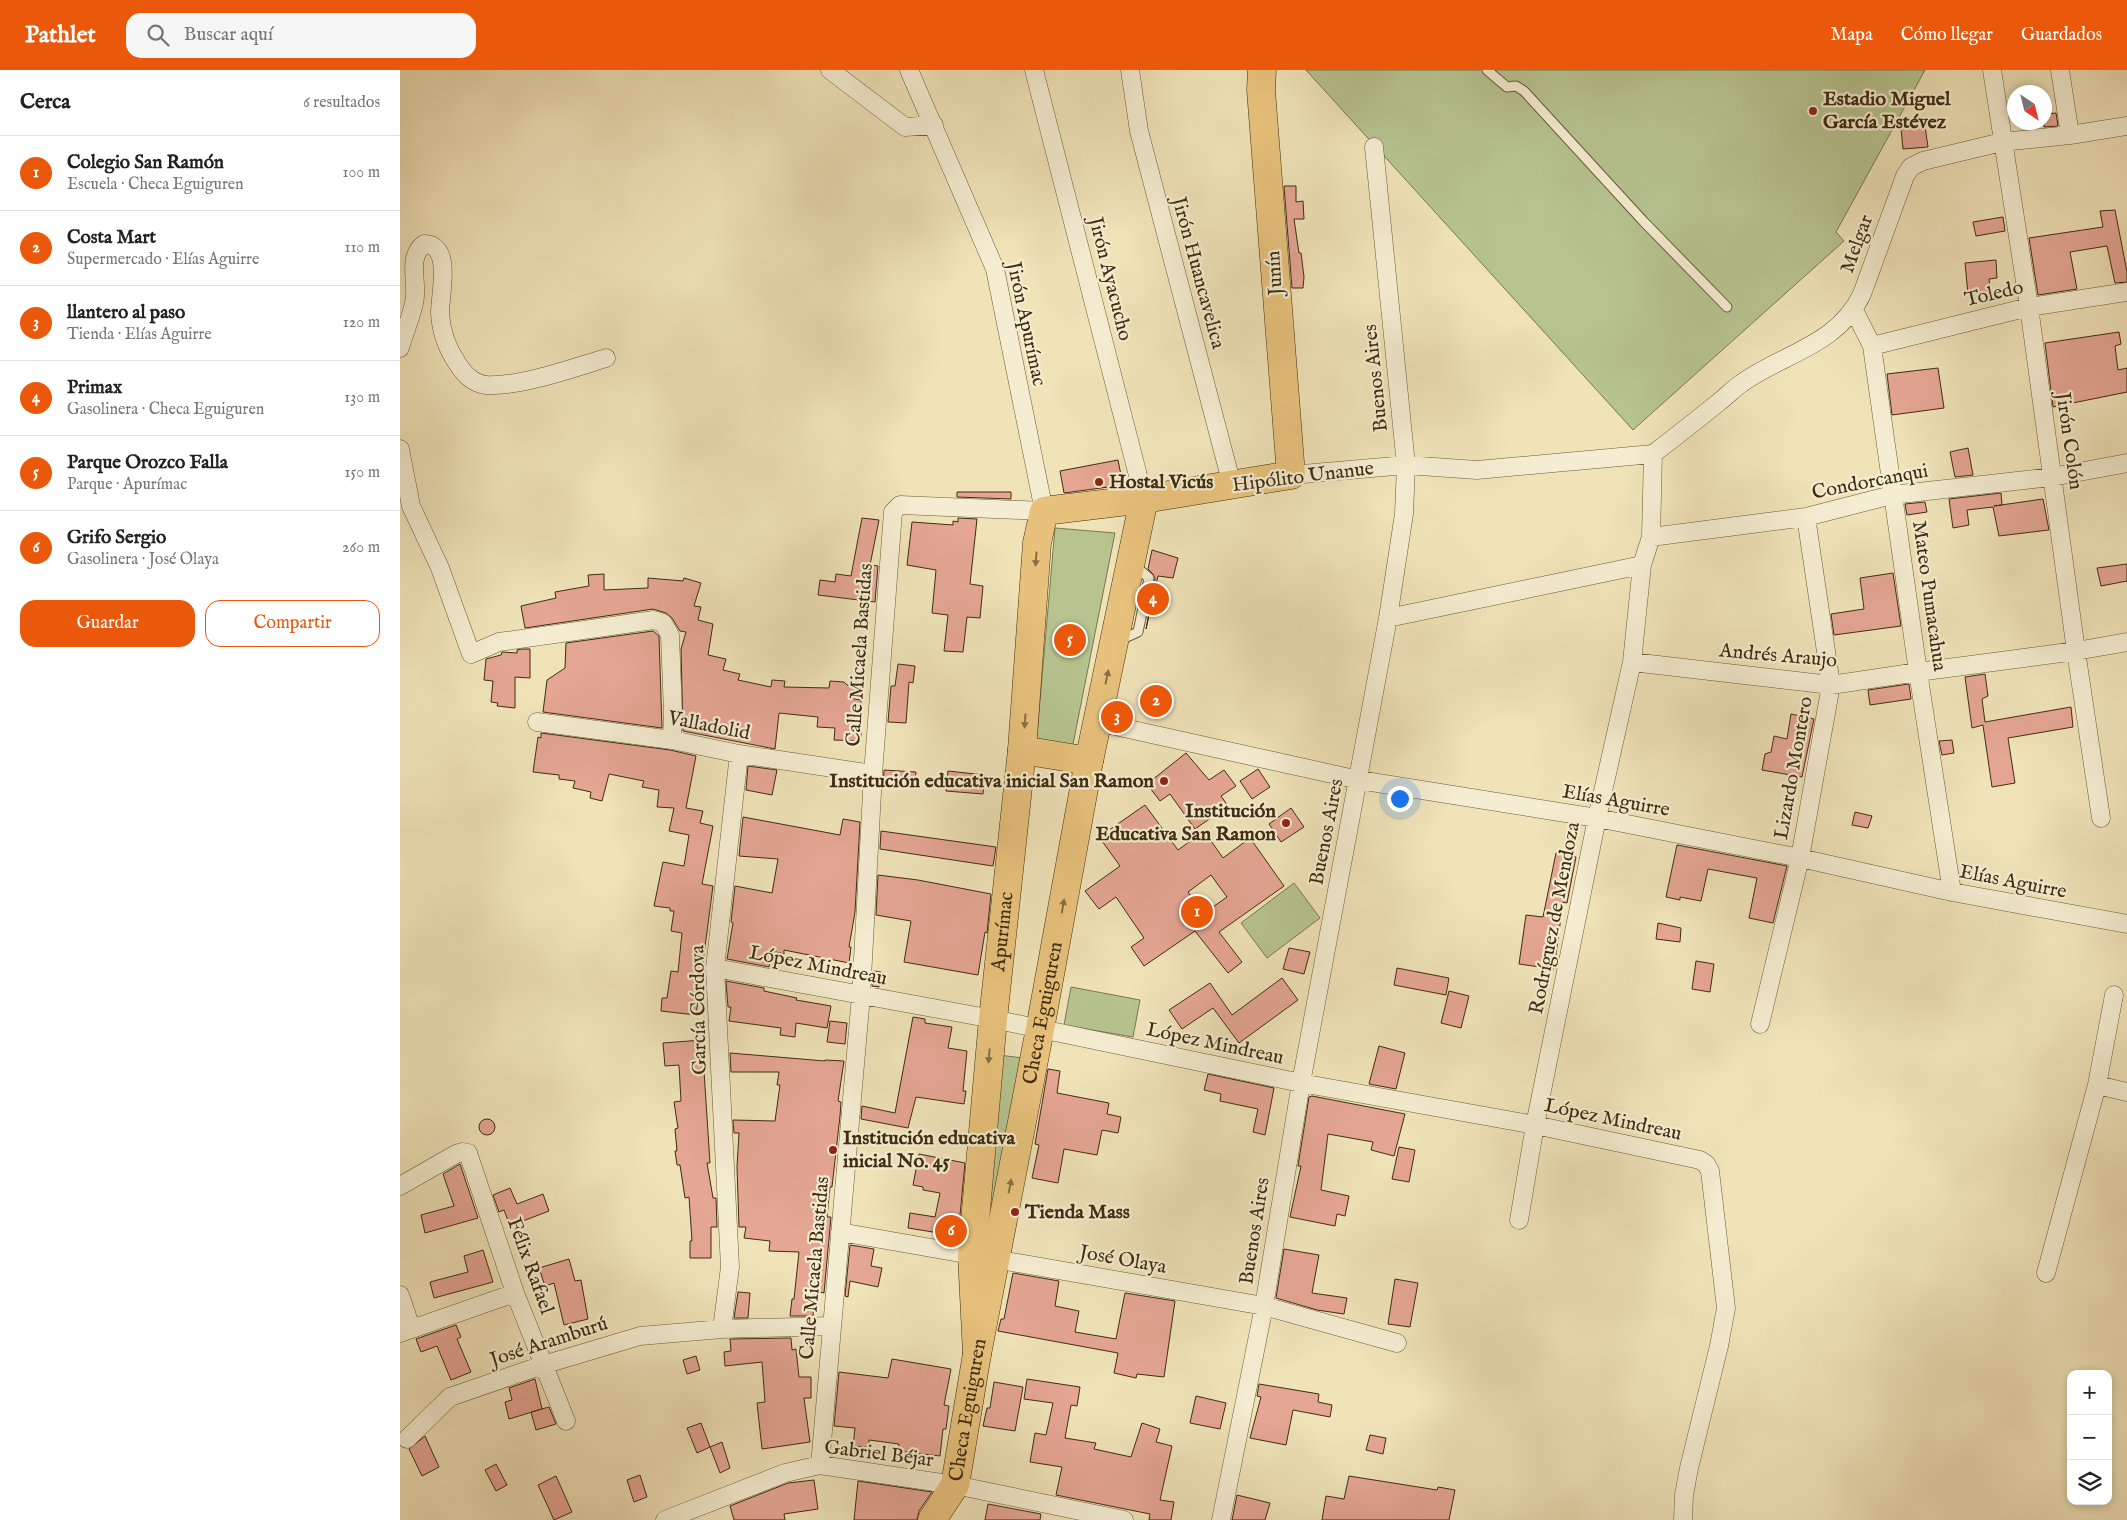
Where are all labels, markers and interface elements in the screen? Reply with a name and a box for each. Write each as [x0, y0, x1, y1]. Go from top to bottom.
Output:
search box [126, 13, 476, 58]
text: Pathlet [25, 20, 96, 51]
icon: search [144, 21, 172, 49]
text: Buscar aquí [184, 23, 273, 47]
text: Mapa [1830, 24, 1873, 47]
text: Cómo llegar [1901, 24, 1993, 47]
text: Guardados [2021, 24, 2102, 47]
north arrow [2007, 85, 2052, 130]
place label: Estadio Miguel García Estévez [1823, 87, 1951, 135]
text: Cerca [20, 89, 70, 116]
text: 6 resultados [303, 93, 380, 113]
marker: Estadio Miguel García Estévez [1807, 105, 1819, 117]
text: Colegio San Ramón [67, 151, 224, 175]
text: 1 [33, 163, 39, 183]
text: 100 m [343, 163, 380, 183]
text: Escuela · Checa Eguiguren [67, 175, 244, 195]
street label: Jirón Huancavelica [1165, 193, 1230, 352]
street label: Melgar [1835, 211, 1879, 277]
street label: Jirón Ayacucho [1082, 213, 1138, 344]
text: Costa Mart [67, 226, 156, 250]
text: 2 [32, 238, 40, 258]
text: 110 m [344, 238, 380, 258]
text: Supermercado · Elías Aguirre [67, 250, 259, 270]
street label: Junín [1261, 250, 1289, 298]
street label: Jirón Apurímac [1000, 258, 1051, 388]
street label: Toledo [1962, 275, 2026, 313]
text: llantero al paso [67, 301, 185, 325]
text: 3 [33, 313, 39, 333]
text: 120 m [343, 313, 380, 333]
street label: Buenos Aires [1358, 323, 1394, 433]
text: Tienda · Elías Aguirre [67, 325, 212, 345]
text: Primax [67, 376, 122, 400]
text: 4 [32, 388, 40, 408]
text: 130 m [344, 388, 380, 408]
street label: Jirón Colón [2050, 389, 2088, 492]
text: Gasolinera · Checa Eguiguren [67, 400, 264, 420]
text: Parque Orozco Falla [67, 451, 228, 475]
street label: Hipólito Unanue [1231, 456, 1375, 498]
street label: Condorcanqui [1810, 458, 1930, 506]
text: 5 [33, 463, 39, 483]
text: 150 m [345, 463, 380, 483]
place label: Hostal Vicús [1109, 470, 1213, 495]
text: Parque · Apurímac [67, 475, 187, 495]
marker: Hostal Vicús [1093, 476, 1105, 488]
street label: Mateo Pumacahua [1906, 519, 1952, 673]
text: Grifo Sergio [67, 526, 166, 550]
text: 6 [33, 538, 39, 558]
text: 260 m [342, 538, 380, 558]
text: Gasolinera · José Olaya [67, 550, 219, 570]
one-way arrow [1032, 551, 1040, 567]
street label: Calle Micaela Bastidas [841, 563, 879, 747]
pin: 4 [1137, 580, 1169, 618]
button: Guardar [20, 600, 195, 647]
button: Compartir [205, 600, 380, 647]
pin: 5 [1054, 621, 1086, 659]
street label: Andrés Araujo [1717, 638, 1838, 674]
one-way arrow [1103, 669, 1111, 685]
pin: 2 [1140, 682, 1172, 720]
street label: Lizardo Montero [1769, 694, 1819, 841]
pin: 3 [1101, 698, 1133, 736]
street label: Valladolid [665, 706, 752, 746]
one-way arrow [1020, 713, 1028, 729]
place label: Institución educativa inicial San Ramon [829, 769, 1154, 794]
marker: Institución educativa inicial San Ramon [1158, 775, 1170, 787]
street label: Buenos Aires [1304, 777, 1350, 887]
street label: Elías Aguirre [1560, 779, 1672, 823]
your location [1387, 786, 1413, 812]
place label: Institución Educativa San Ramon [1096, 799, 1276, 847]
marker: Institución Educativa San Ramon [1280, 817, 1292, 829]
street label: Rodríguez de Mendoza [1524, 819, 1586, 1016]
street label: Elías Aguirre [1957, 859, 2069, 905]
street label: Apurímac [986, 890, 1019, 974]
pin: 1 [1181, 893, 1213, 931]
one-way arrow [1059, 897, 1067, 913]
street label: Checa Eguiguren [1017, 939, 1068, 1086]
street label: López Mindreau [747, 940, 889, 992]
street label: García Córdova [685, 944, 713, 1075]
street label: López Mindreau [1144, 1017, 1286, 1071]
one-way arrow [985, 1049, 993, 1065]
street label: López Mindreau [1542, 1093, 1684, 1147]
place label: Institución educativa inicial No. 45 [843, 1126, 1016, 1174]
marker: Institución educativa inicial No. 45 [827, 1144, 839, 1156]
street label: Calle Micaela Bastidas [795, 1175, 835, 1361]
street label: Buenos Aires [1234, 1176, 1276, 1286]
one-way arrow [1006, 1178, 1014, 1193]
place label: Tienda Mass [1024, 1200, 1130, 1225]
marker: Tienda Mass [1009, 1206, 1021, 1218]
pin: 6 [935, 1212, 967, 1250]
street label: Félix Rafael [501, 1214, 559, 1318]
street label: José Olaya [1076, 1240, 1169, 1280]
street label: José Aramburú [485, 1311, 611, 1373]
street label: Checa Eguiguren [943, 1336, 992, 1483]
map controls [2067, 1370, 2112, 1505]
button: + [2067, 1370, 2112, 1415]
button: − [2067, 1415, 2112, 1460]
street label: Gabriel Béjar [823, 1435, 936, 1473]
button: layers [2067, 1460, 2112, 1505]

